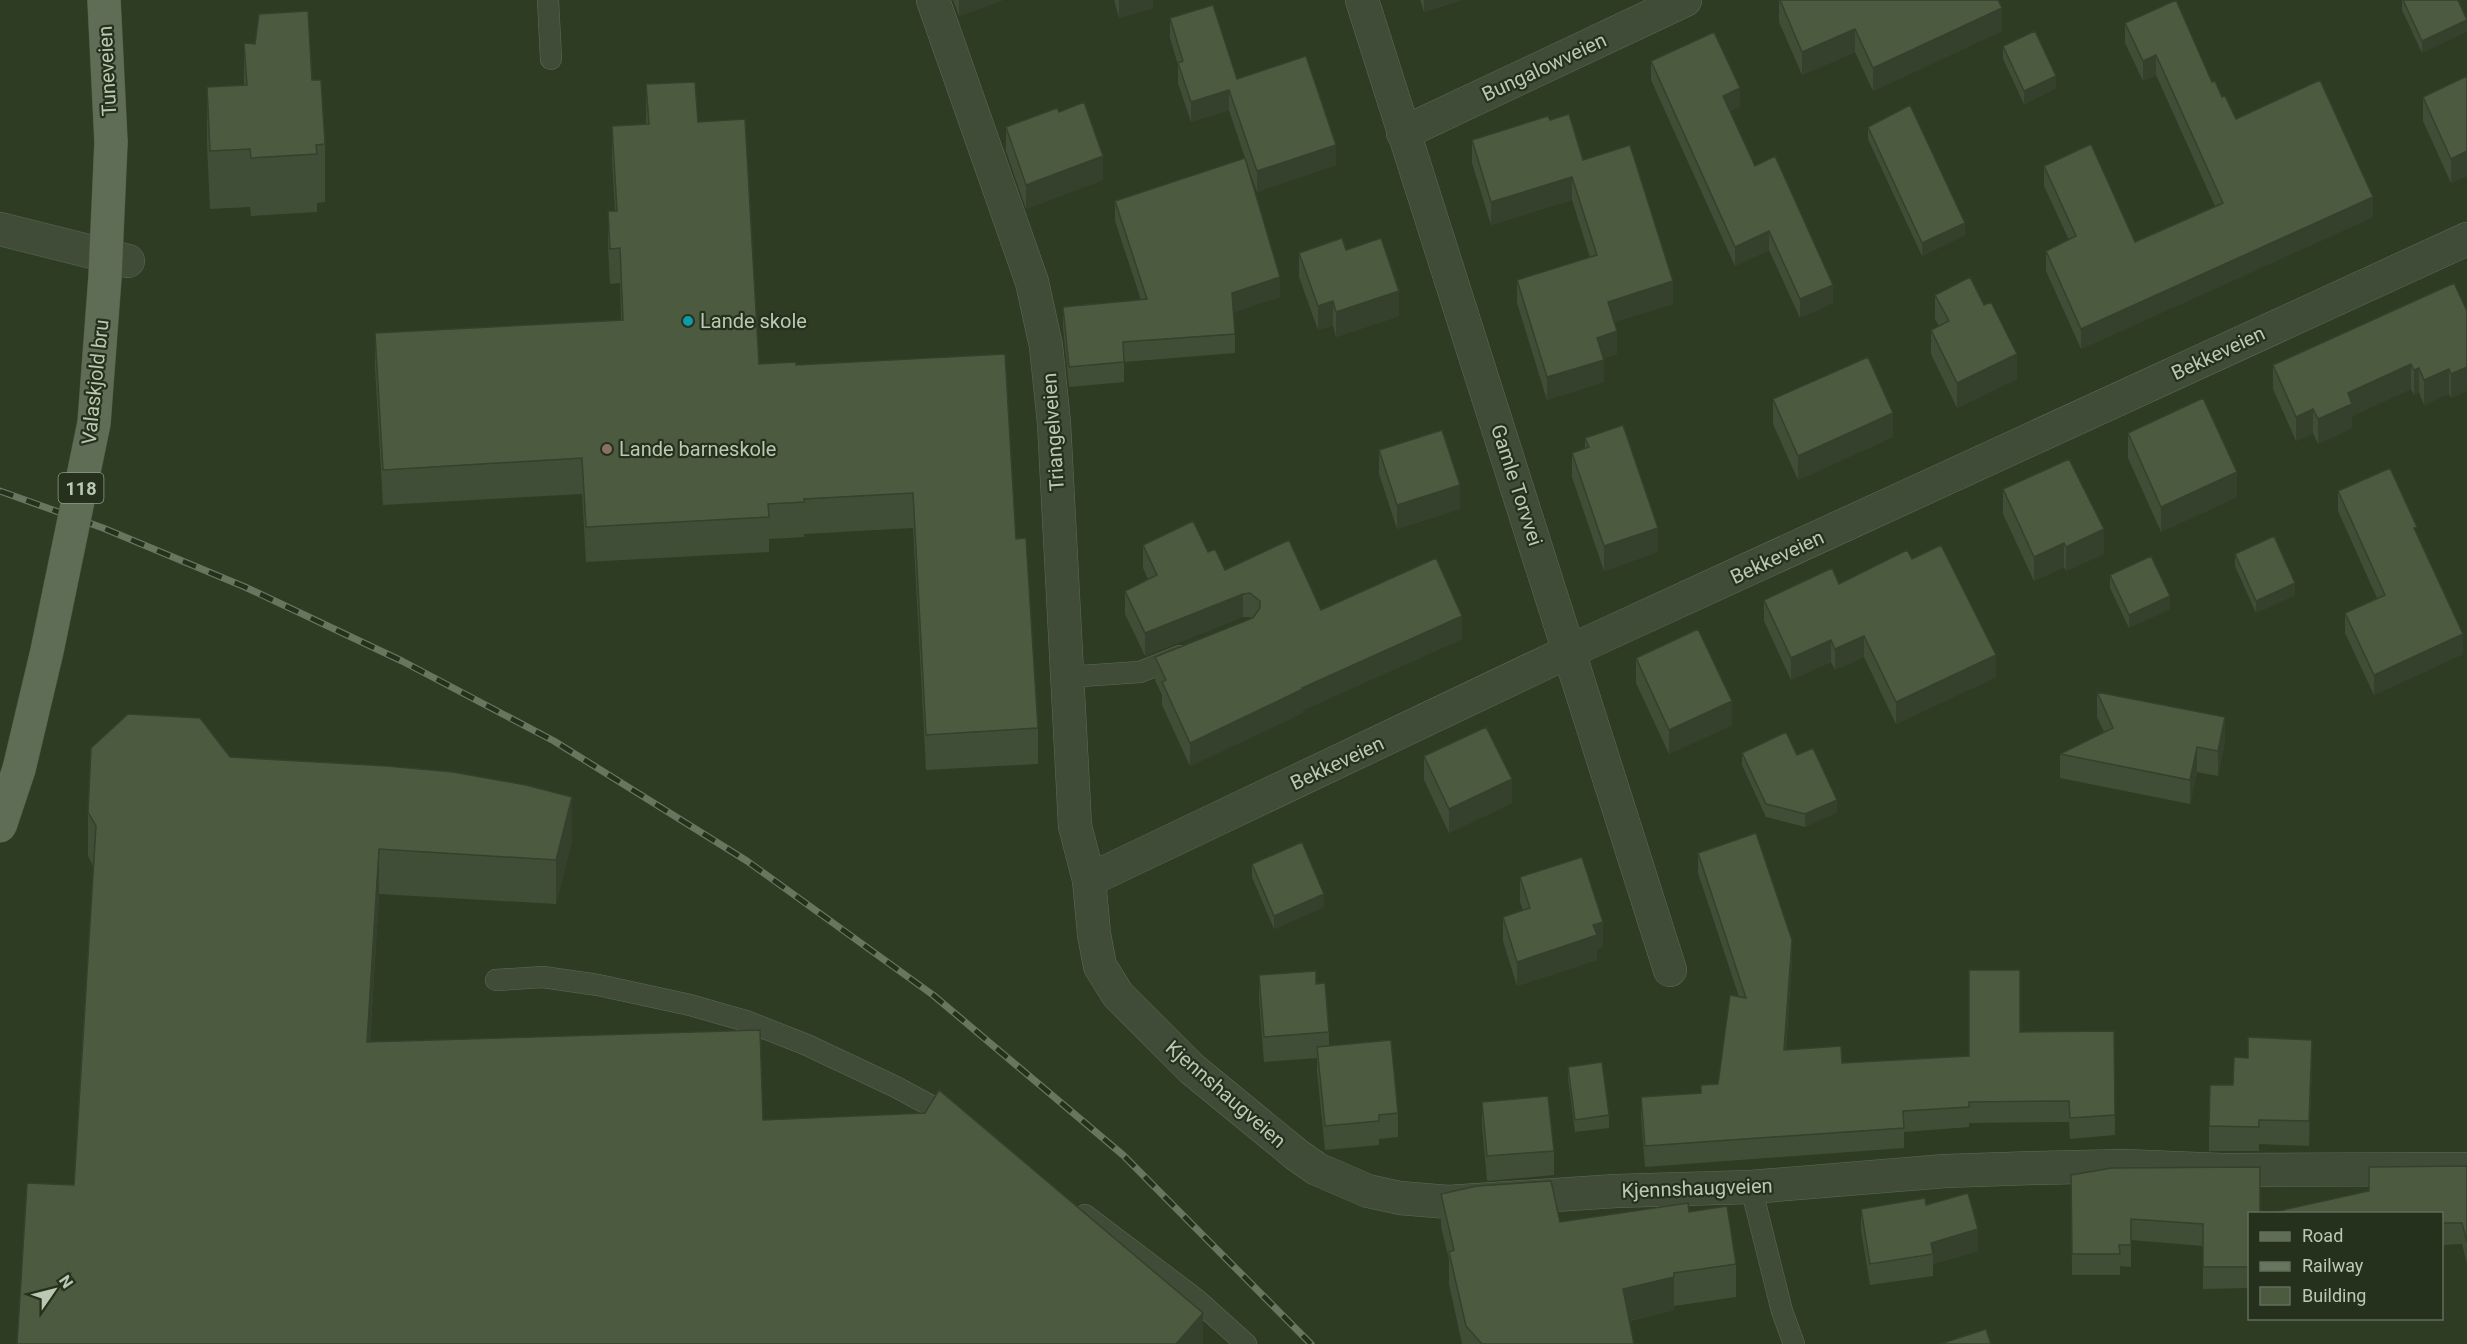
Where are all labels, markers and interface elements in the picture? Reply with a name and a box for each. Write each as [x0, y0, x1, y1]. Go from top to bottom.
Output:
street label: Tuneveien [93, 25, 121, 117]
street label: Bungalowveien [1478, 28, 1610, 106]
place label: Lande skole [700, 309, 807, 333]
marker: Lande skole [681, 314, 695, 328]
street label: Valaskjold bru [76, 318, 114, 446]
street label: Bekkeveien [2167, 321, 2269, 385]
street label: Triangelveien [1037, 372, 1069, 492]
street label: Gamle Torvvei [1486, 421, 1548, 549]
place label: Lande barneskole [619, 437, 776, 461]
marker: Lande barneskole [600, 442, 614, 456]
road number: 118 [58, 473, 104, 503]
street label: Bekkeveien [1726, 525, 1828, 589]
street label: Bekkeveien [1286, 731, 1388, 795]
street label: Kjennshaugveien [1161, 1035, 1291, 1153]
street label: Kjennshaugveien [1621, 1173, 1773, 1203]
legend [2248, 1212, 2443, 1320]
text: Road [2302, 1225, 2343, 1246]
text: Railway [2302, 1255, 2364, 1276]
north arrow [24, 1260, 84, 1320]
text: N [55, 1272, 77, 1292]
text: Building [2302, 1285, 2366, 1306]

